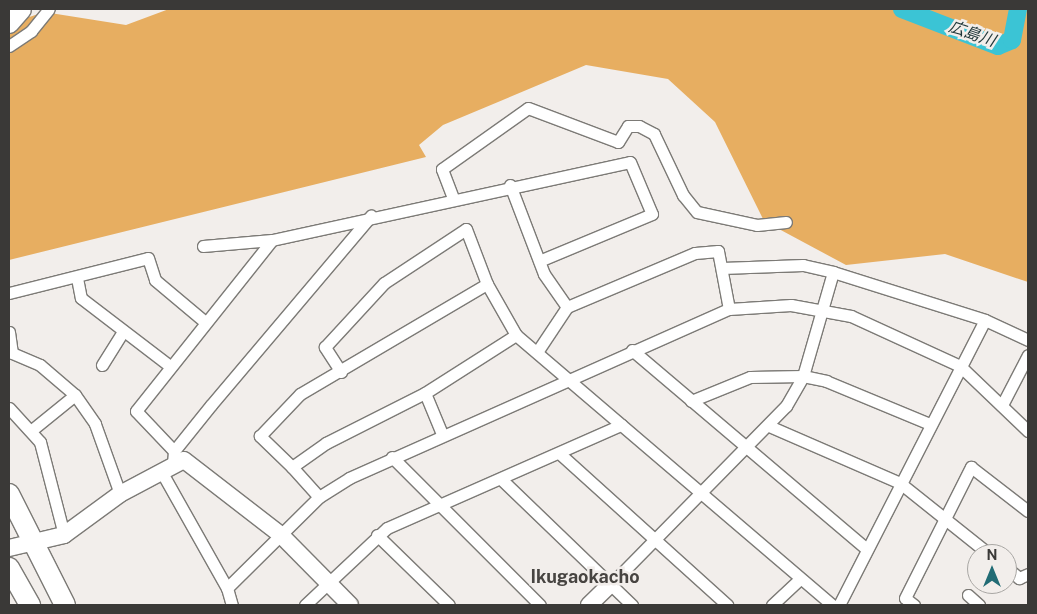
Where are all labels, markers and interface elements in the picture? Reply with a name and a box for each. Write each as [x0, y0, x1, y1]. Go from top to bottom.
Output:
water label: 広島川 [946, 17, 998, 51]
north arrow [967, 544, 1017, 594]
text: N [987, 547, 997, 563]
district label: Ikugaokacho [530, 566, 640, 588]

